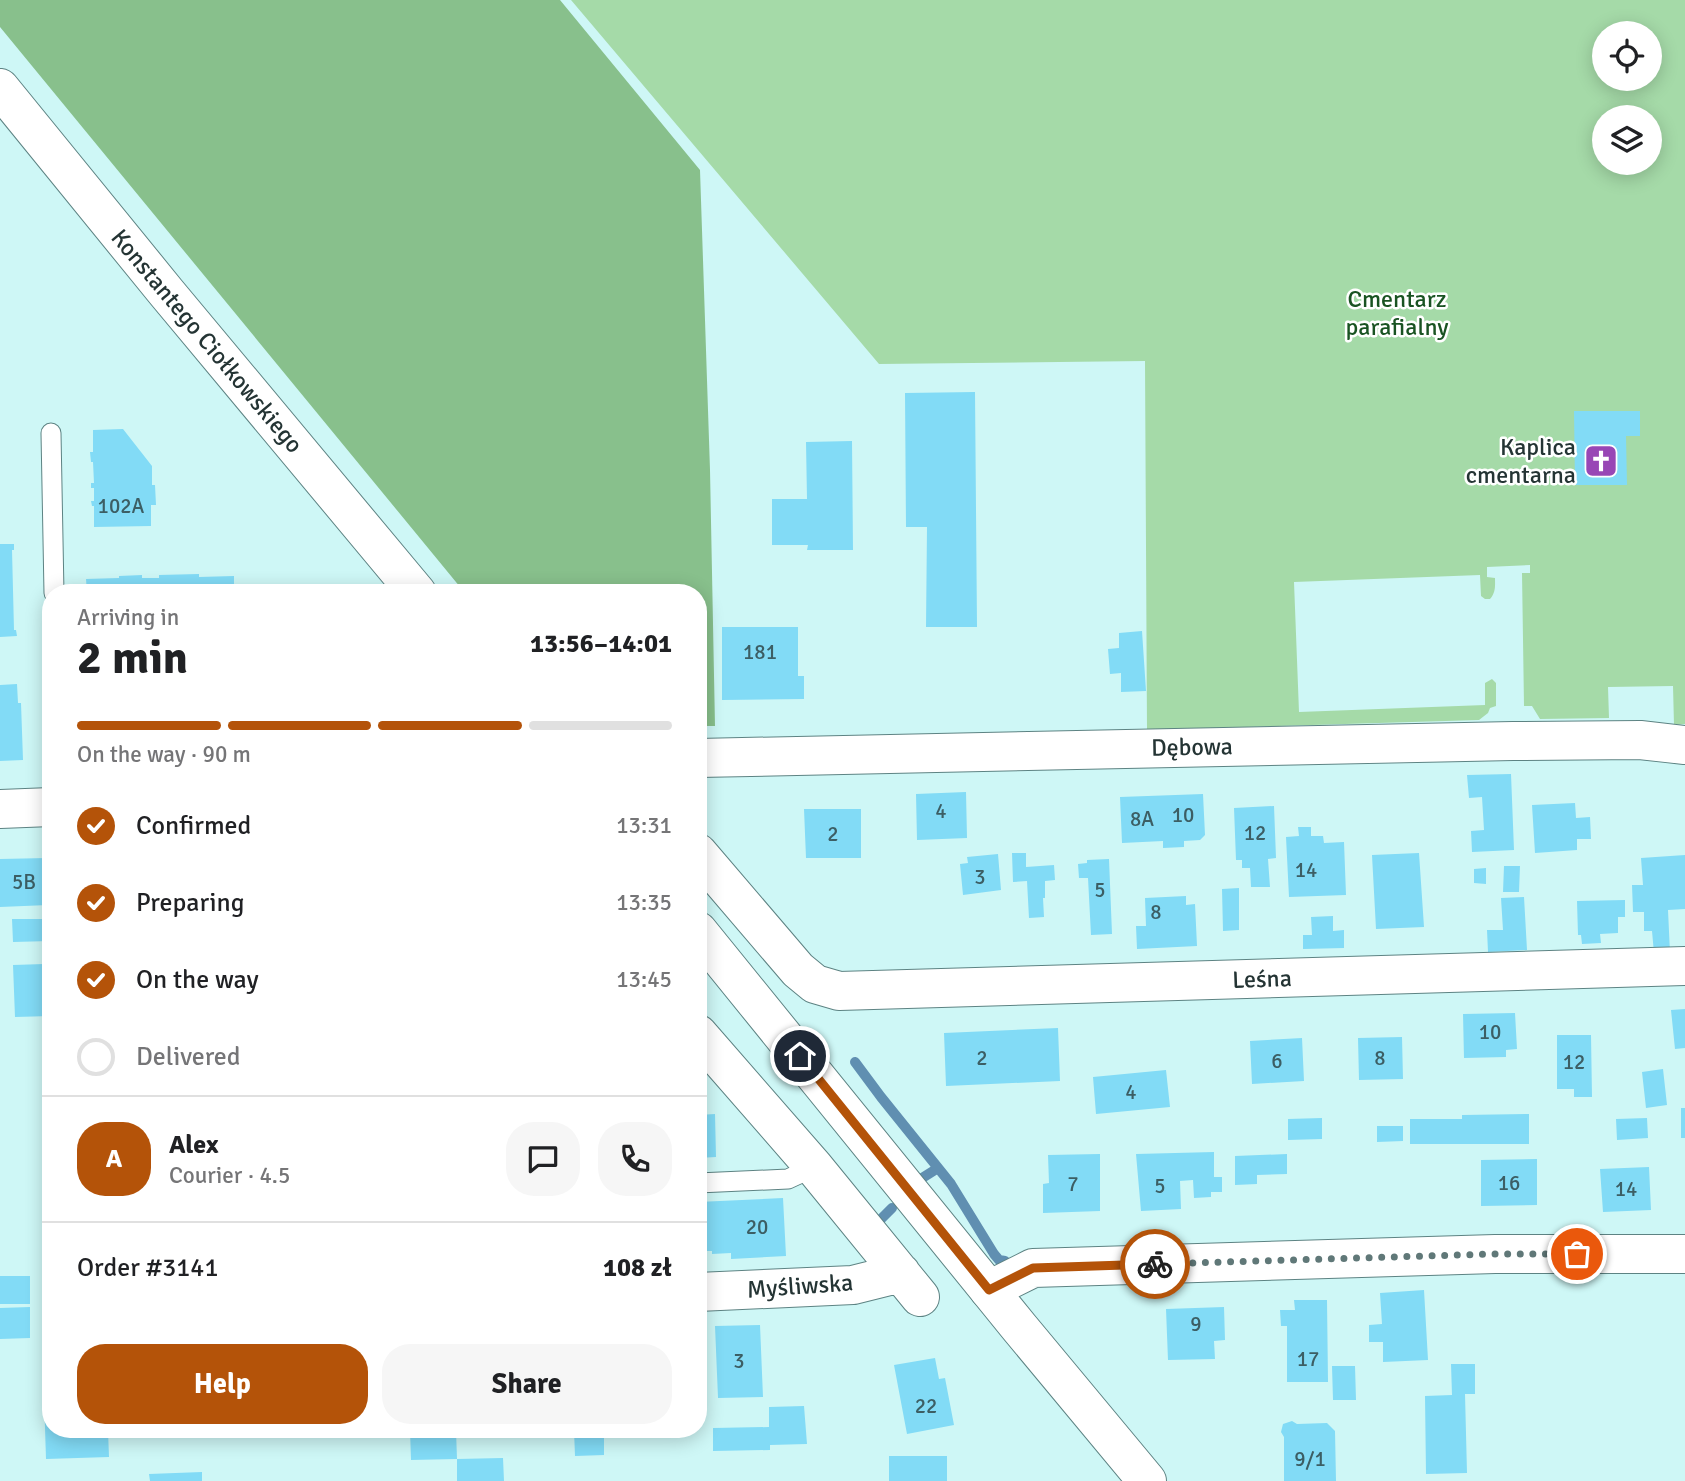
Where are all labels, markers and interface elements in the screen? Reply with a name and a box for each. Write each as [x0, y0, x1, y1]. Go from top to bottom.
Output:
map controls [1592, 21, 1662, 175]
button: locate [1592, 21, 1662, 91]
button: layers [1592, 105, 1662, 175]
street label: Konstantego Ciołkowskiego [105, 223, 309, 459]
park label: Cmentarz parafialny [1346, 284, 1448, 342]
place label: Kaplica cmentarna [1466, 432, 1576, 490]
church icon: Kaplica cmentarna [1582, 442, 1620, 480]
house number: 102A [98, 493, 145, 519]
text: Arriving in [77, 603, 179, 632]
text: 13:56–14:01 [530, 628, 672, 660]
text: 2 min [77, 630, 188, 686]
house number: 181 [743, 639, 777, 665]
street label: Dębowa [1151, 731, 1233, 763]
text: On the way · 90 m [77, 740, 251, 769]
house number: 4 [935, 798, 947, 824]
house number: 10 [1172, 802, 1194, 828]
house number: 8A [1130, 806, 1154, 832]
icon: check [77, 807, 115, 845]
text: Confirmed [136, 810, 251, 842]
text: 13:31 [616, 811, 672, 840]
house number: 12 [1244, 820, 1266, 846]
house number: 2 [827, 821, 839, 847]
house number: 14 [1295, 857, 1317, 883]
house number: 3 [974, 864, 986, 890]
house number: 5B [12, 869, 36, 895]
house number: 5 [1094, 877, 1106, 903]
icon: check [77, 884, 115, 922]
text: Preparing [136, 887, 244, 919]
text: 13:35 [616, 888, 672, 917]
house number: 8 [1150, 899, 1162, 925]
icon: check [77, 961, 115, 999]
street label: Leśna [1232, 963, 1292, 995]
text: On the way [136, 964, 259, 996]
text: 13:45 [616, 965, 672, 994]
house number: 10 [1479, 1019, 1501, 1045]
pin [770, 1026, 830, 1086]
icon: home [781, 1037, 819, 1075]
text: Delivered [136, 1041, 241, 1073]
house number: 2 [976, 1045, 988, 1071]
house number: 8 [1374, 1045, 1386, 1071]
house number: 6 [1271, 1048, 1283, 1074]
house number: 12 [1563, 1049, 1585, 1075]
house number: 4 [1125, 1079, 1137, 1105]
button: chat [506, 1122, 580, 1196]
button: phone [598, 1122, 672, 1196]
text: Alex [169, 1129, 219, 1161]
text: A [106, 1143, 122, 1175]
text: Courier · 4.5 [169, 1161, 290, 1190]
house number: 16 [1498, 1170, 1520, 1196]
house number: 7 [1067, 1171, 1079, 1197]
house number: 5 [1154, 1173, 1166, 1199]
house number: 14 [1615, 1176, 1637, 1202]
house number: 20 [746, 1214, 768, 1240]
pin [1547, 1224, 1607, 1284]
courier [1120, 1229, 1190, 1299]
icon: bag [1558, 1235, 1596, 1273]
icon: bike [1136, 1245, 1174, 1283]
text: Order #3141 [77, 1252, 218, 1284]
text: 108 zł [603, 1252, 672, 1284]
street label: Myśliwska [746, 1267, 854, 1305]
house number: 9 [1190, 1311, 1202, 1337]
button: Help [77, 1344, 368, 1424]
button: Share [382, 1344, 672, 1424]
house number: 17 [1297, 1346, 1319, 1372]
house number: 3 [733, 1348, 745, 1374]
house number: 22 [915, 1393, 937, 1419]
house number: 9/1 [1294, 1446, 1326, 1472]

